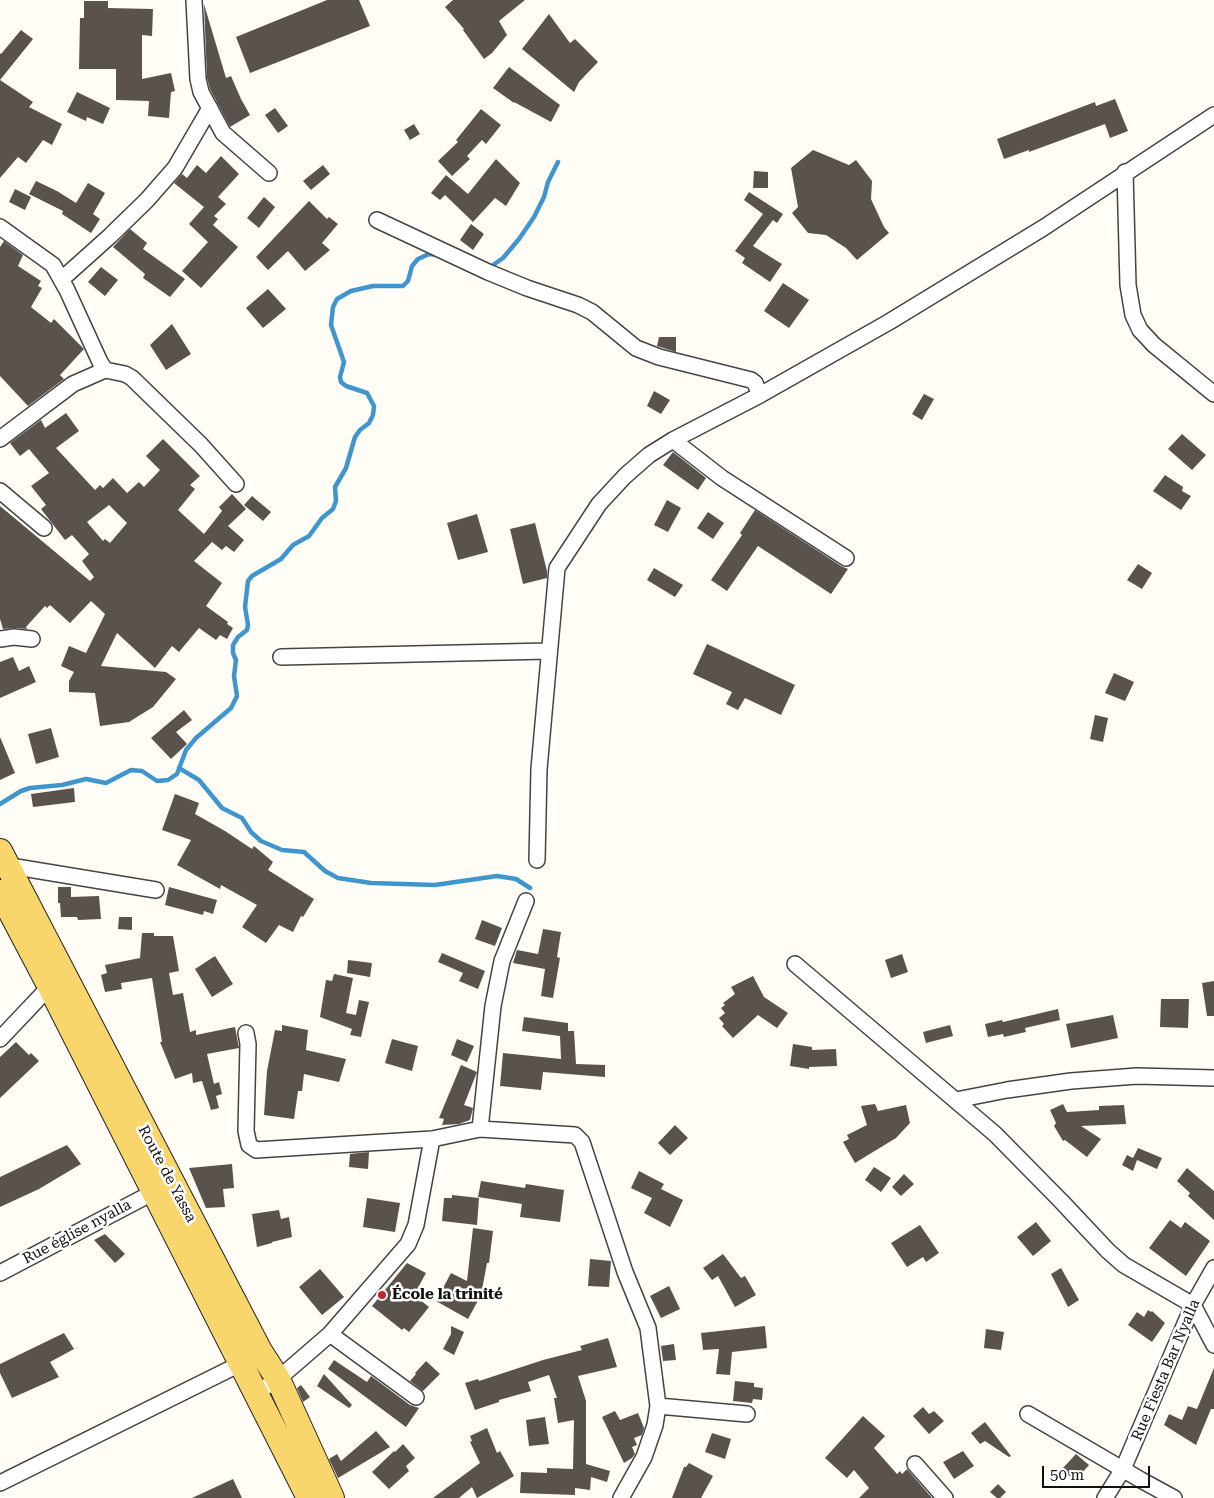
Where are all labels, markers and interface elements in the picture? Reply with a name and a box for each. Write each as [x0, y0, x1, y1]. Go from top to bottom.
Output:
street label: Route de Yassa [134, 1122, 200, 1226]
street label: Rue église nyalla [20, 1196, 134, 1268]
place label: École la trinité [392, 1286, 503, 1304]
marker: École la trinité [376, 1289, 388, 1301]
street label: Rue Fiesta Bar Nyalla [1128, 1296, 1204, 1444]
scale bar [1044, 1456, 1152, 1488]
text: 50 m [1050, 1466, 1084, 1484]

